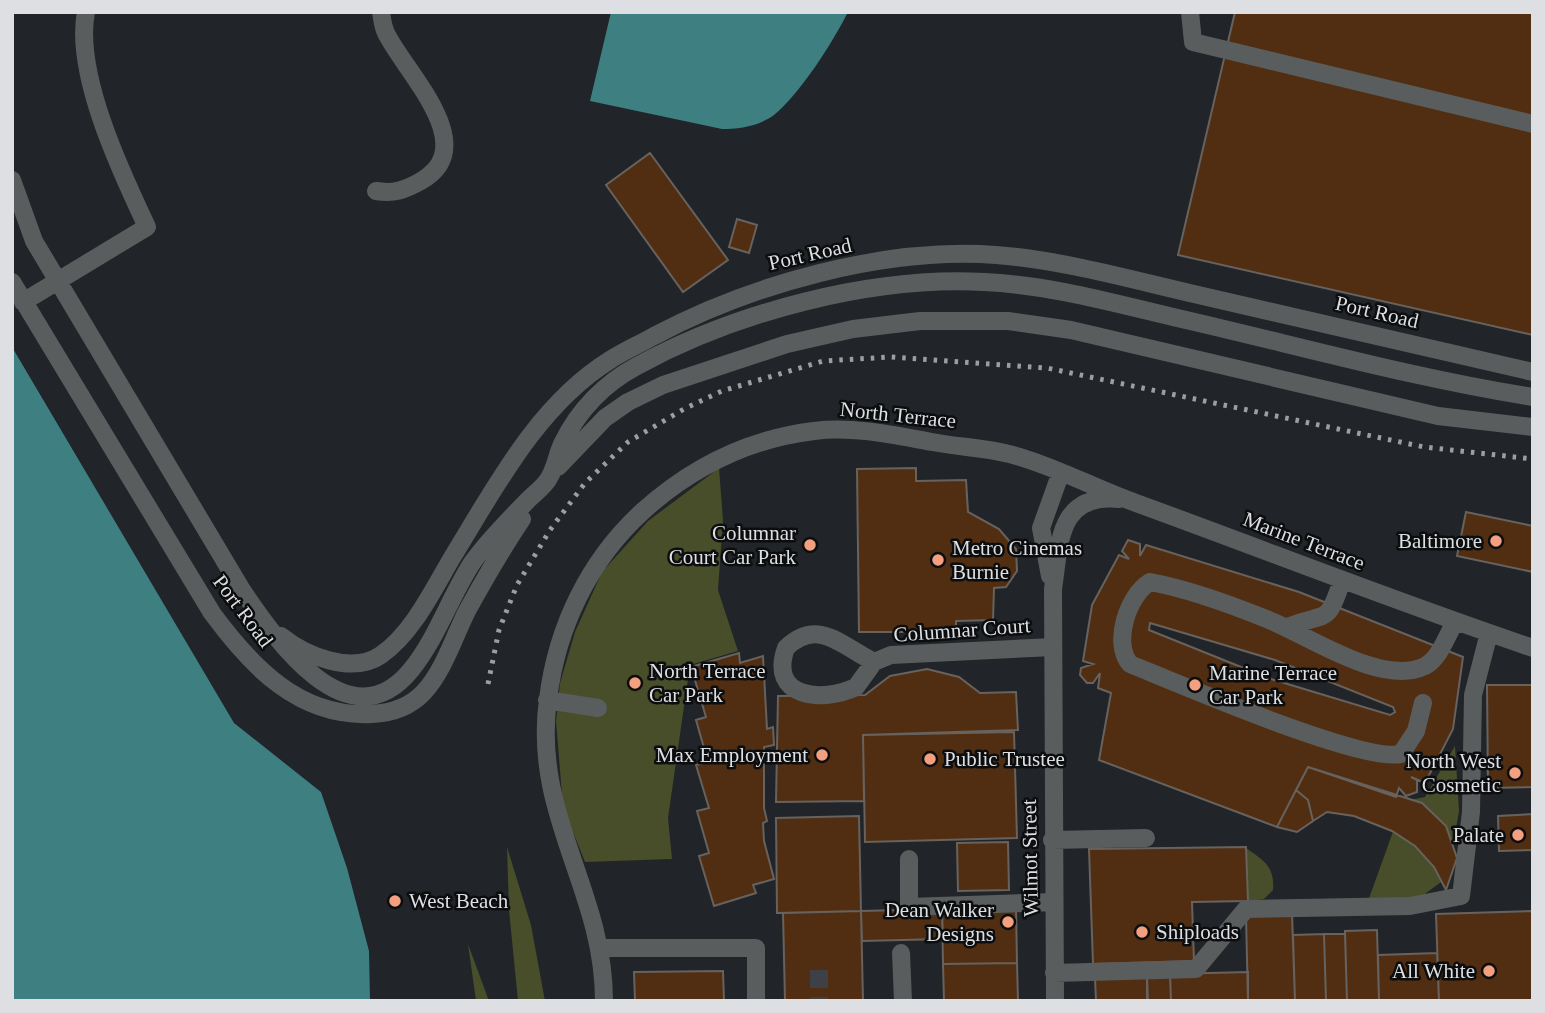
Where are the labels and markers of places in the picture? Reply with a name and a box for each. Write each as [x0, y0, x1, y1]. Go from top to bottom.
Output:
place label: Columnar Court Car Park [669, 521, 796, 569]
place label: Baltimore [1398, 529, 1482, 553]
marker: Baltimore [1488, 533, 1504, 549]
place label: Metro Cinemas Burnie [952, 536, 1082, 584]
marker: Columnar Court Car Park [802, 537, 818, 553]
marker: Metro Cinemas Burnie [930, 552, 946, 568]
place label: North Terrace Car Park [649, 659, 766, 707]
place label: Marine Terrace Car Park [1209, 661, 1337, 709]
marker: North Terrace Car Park [627, 675, 643, 691]
marker: Marine Terrace Car Park [1187, 677, 1203, 693]
place label: Max Employment [656, 743, 808, 767]
marker: Max Employment [814, 747, 830, 763]
place label: Public Trustee [944, 747, 1065, 771]
place label: North West Cosmetic [1406, 749, 1501, 797]
marker: Public Trustee [922, 751, 938, 767]
marker: North West Cosmetic [1507, 765, 1523, 781]
place label: Palate [1453, 823, 1504, 847]
marker: Palate [1510, 827, 1526, 843]
place label: West Beach [409, 889, 509, 913]
marker: West Beach [387, 893, 403, 909]
place label: Dean Walker Designs [885, 898, 994, 946]
marker: Dean Walker Designs [1000, 914, 1016, 930]
place label: Shiploads [1156, 920, 1239, 944]
marker: Shiploads [1134, 924, 1150, 940]
place label: All White [1392, 959, 1475, 983]
marker: All White [1481, 963, 1497, 979]

